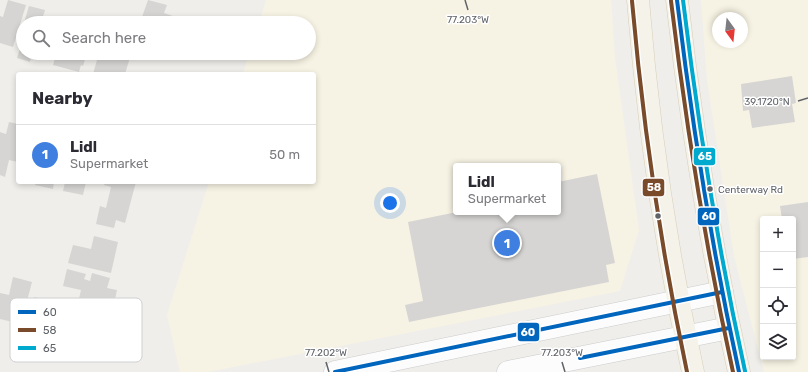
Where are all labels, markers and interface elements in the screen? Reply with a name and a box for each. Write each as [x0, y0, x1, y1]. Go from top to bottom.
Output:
north arrow [712, 12, 748, 48]
text: 77.203°W [447, 14, 489, 26]
search box [16, 16, 316, 60]
icon: search [30, 27, 52, 49]
text: Search here [62, 29, 146, 47]
text: Nearby [32, 88, 93, 108]
text: 39.1720°N [744, 96, 790, 108]
text: Lidl [70, 138, 97, 156]
text: 1 [42, 147, 48, 162]
text: 50 m [269, 147, 300, 162]
line badge: 65 [693, 147, 716, 166]
text: 65 [698, 150, 712, 163]
text: Supermarket [70, 156, 148, 171]
popup [453, 163, 561, 215]
text: Lidl [468, 173, 495, 191]
line badge: 58 [642, 178, 665, 197]
text: 58 [647, 181, 661, 194]
marker: Centerway Rd [705, 184, 715, 194]
place label: Centerway Rd [718, 184, 783, 196]
text: Supermarket [468, 191, 546, 206]
your location [380, 193, 400, 213]
line badge: 60 [697, 207, 720, 226]
text: 60 [702, 210, 716, 223]
unlabelled marker [653, 211, 663, 221]
map controls [760, 216, 796, 360]
button: + [760, 216, 796, 252]
pin: 1 [494, 228, 520, 258]
button: − [760, 252, 796, 288]
button: locate [760, 288, 796, 324]
legend [10, 298, 142, 362]
text: 60 [43, 306, 57, 319]
line badge: 60 [517, 322, 540, 342]
text: 58 [43, 324, 57, 337]
button: layers [760, 324, 796, 360]
text: 60 [521, 326, 535, 339]
text: 65 [43, 342, 57, 355]
text: 77.202°W [305, 347, 347, 359]
text: 77.203°W [541, 347, 583, 359]

